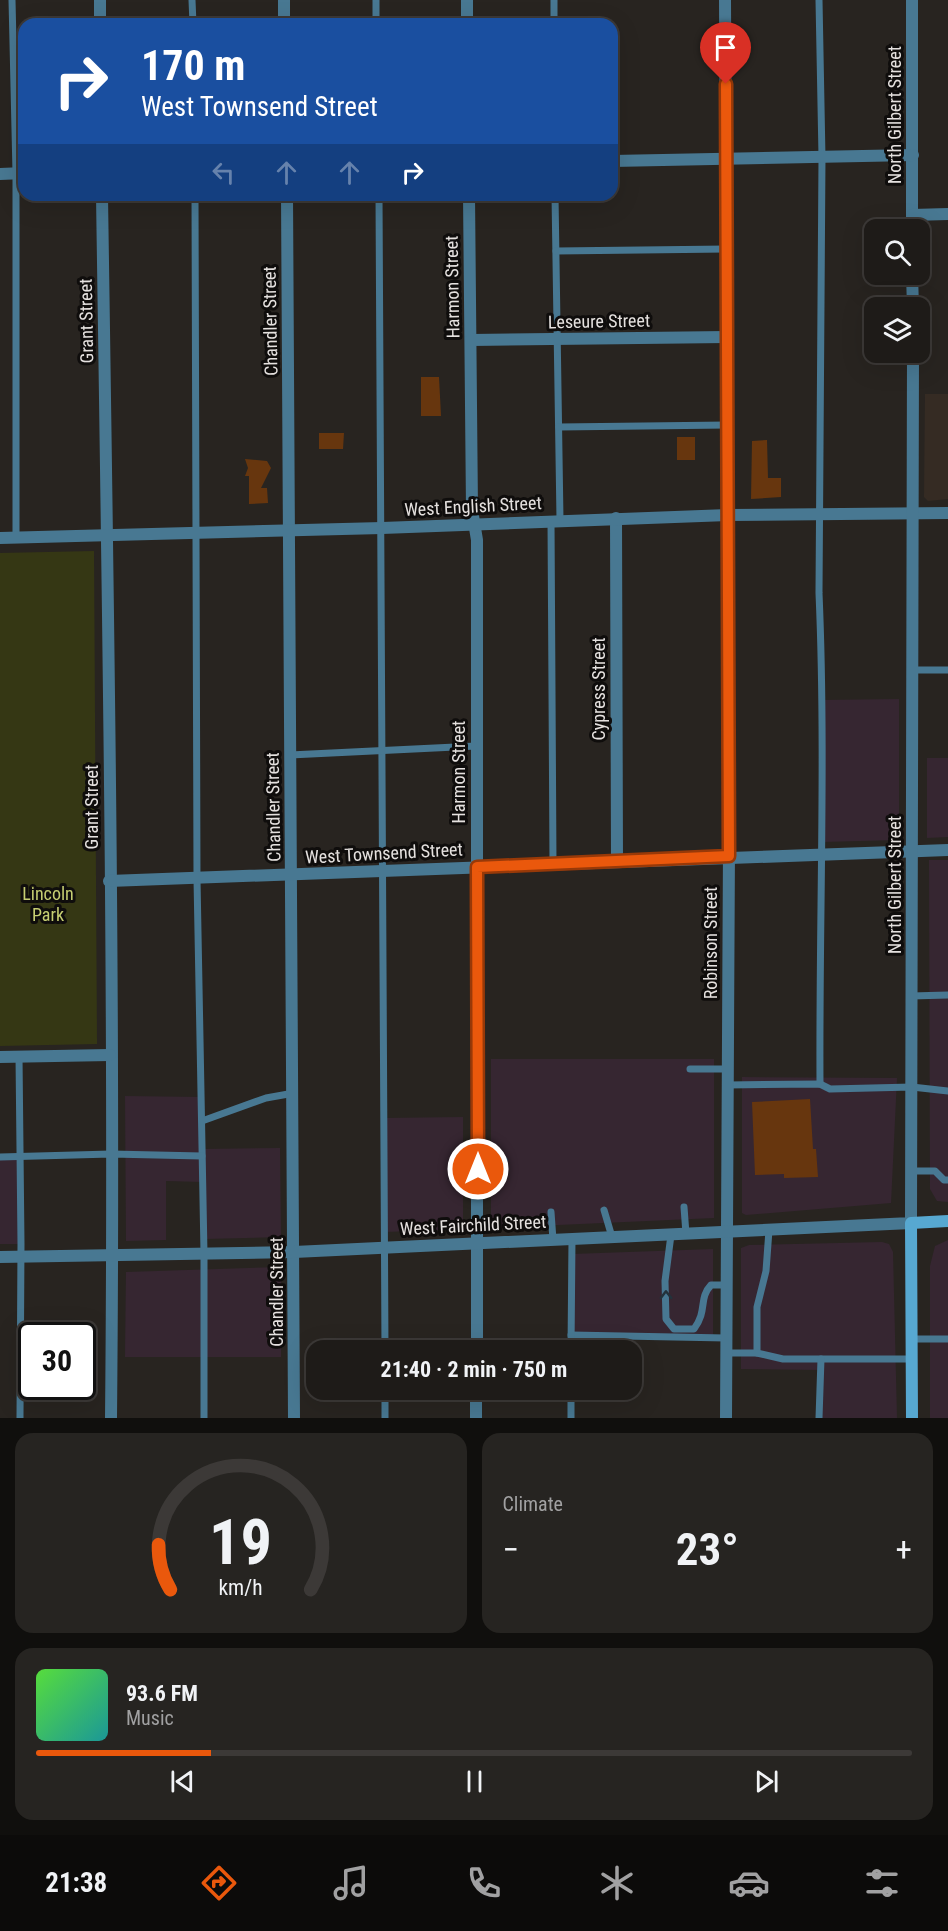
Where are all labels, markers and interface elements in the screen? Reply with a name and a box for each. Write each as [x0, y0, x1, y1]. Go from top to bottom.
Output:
pin [700, 22, 751, 84]
icon: arrive [709, 31, 742, 64]
text: 170 m [141, 41, 246, 90]
icon: right [42, 42, 120, 120]
street label: North Gilbert Street [884, 46, 905, 184]
text: West Townsend Street [141, 91, 378, 123]
icon: left [207, 156, 240, 189]
icon: ahead [270, 156, 303, 189]
icon: ahead [333, 156, 366, 189]
icon: right [396, 156, 429, 189]
map controls [864, 219, 930, 363]
button: search [864, 219, 930, 285]
street label: Harmon Street [441, 235, 463, 339]
street label: Chandler Street [259, 266, 281, 376]
street label: Grant Street [75, 278, 97, 364]
button: layers [864, 297, 930, 363]
street label: Leseure Street [548, 310, 650, 332]
street label: West English Street [404, 492, 542, 520]
street label: Cypress Street [588, 637, 609, 741]
street label: Harmon Street [448, 721, 469, 823]
street label: Chandler Street [262, 752, 284, 862]
street label: Grant Street [81, 765, 102, 849]
street label: North Gilbert Street [884, 816, 905, 954]
street label: West Townsend Street [305, 838, 463, 868]
park label: Lincoln Park [22, 883, 74, 925]
street label: Robinson Street [700, 887, 721, 999]
position arrow [446, 1137, 510, 1201]
street label: West Fairchild Street [399, 1211, 547, 1239]
street label: Chandler Street [266, 1237, 287, 1347]
one-way arrow [659, 1290, 672, 1299]
speed limit sign: 30 [18, 1322, 96, 1400]
text: 21:40 · 2 min · 750 m [381, 1357, 567, 1382]
text: Climate [503, 1492, 563, 1516]
text: 19 [209, 1506, 272, 1579]
text: 23° [676, 1523, 739, 1576]
text: − [503, 1530, 519, 1569]
text: + [896, 1530, 912, 1569]
text: km/h [219, 1575, 263, 1600]
text: 93.6 FM [126, 1681, 198, 1706]
text: Music [126, 1706, 174, 1730]
icon: previous [166, 1765, 199, 1798]
icon: pause [458, 1765, 491, 1798]
icon: next [750, 1765, 783, 1798]
icon: directions [198, 1862, 240, 1904]
icon: music [330, 1862, 372, 1904]
icon: phone [463, 1862, 505, 1904]
icon: climate [596, 1862, 638, 1904]
icon: car [728, 1862, 770, 1904]
icon: filters [861, 1862, 903, 1904]
text: 21:38 [45, 1867, 107, 1899]

